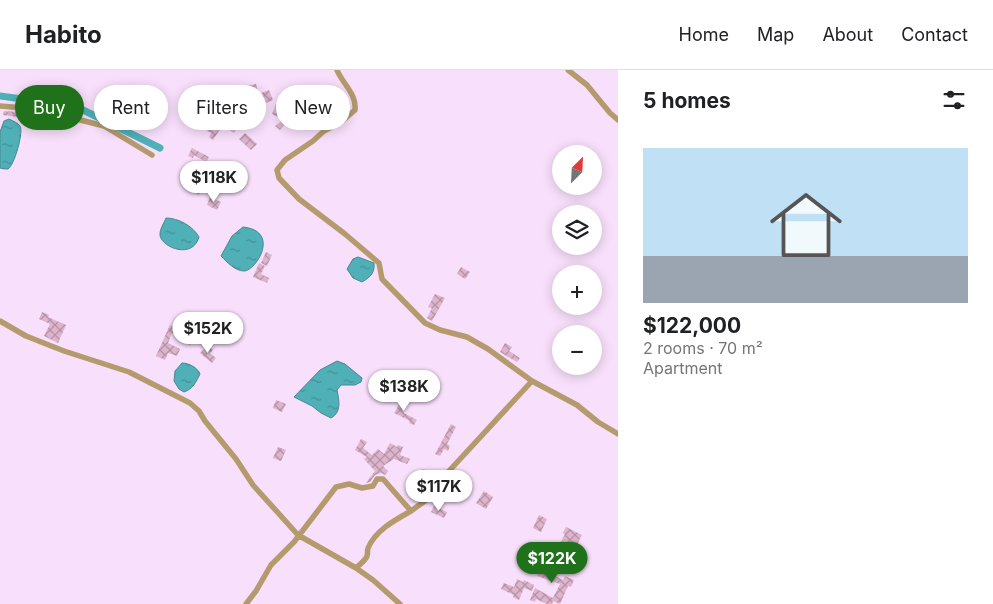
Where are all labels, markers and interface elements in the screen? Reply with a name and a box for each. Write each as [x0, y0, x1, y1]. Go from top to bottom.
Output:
text: Habito [25, 20, 102, 49]
text: Home [679, 24, 729, 45]
text: Map [757, 24, 794, 45]
text: About [822, 24, 873, 45]
text: Contact [901, 24, 968, 45]
chip: Buy [15, 85, 84, 130]
chip: Rent [94, 85, 168, 130]
chip: Filters [178, 85, 266, 130]
chip: New [276, 85, 350, 130]
icon: filters [940, 86, 968, 114]
text: 5 homes [643, 88, 731, 113]
north arrow [552, 145, 602, 195]
map controls [552, 145, 602, 375]
pin: $118K [179, 160, 249, 203]
text: $118K [191, 167, 237, 187]
icon: home [761, 180, 851, 270]
button: layers [552, 205, 602, 255]
button: + [552, 265, 602, 315]
pin: $152K [173, 312, 243, 354]
text: $122,000 [643, 313, 741, 338]
text: $152K [183, 318, 233, 338]
button: − [552, 325, 602, 375]
text: 2 rooms · 70 m² [643, 338, 763, 358]
text: Apartment [643, 358, 723, 378]
pin: $138K [369, 370, 439, 412]
text: $138K [379, 376, 429, 396]
pin: $117K [404, 470, 474, 512]
text: $117K [416, 476, 462, 496]
pin: $122K [517, 542, 587, 584]
text: $122K [527, 548, 577, 568]

